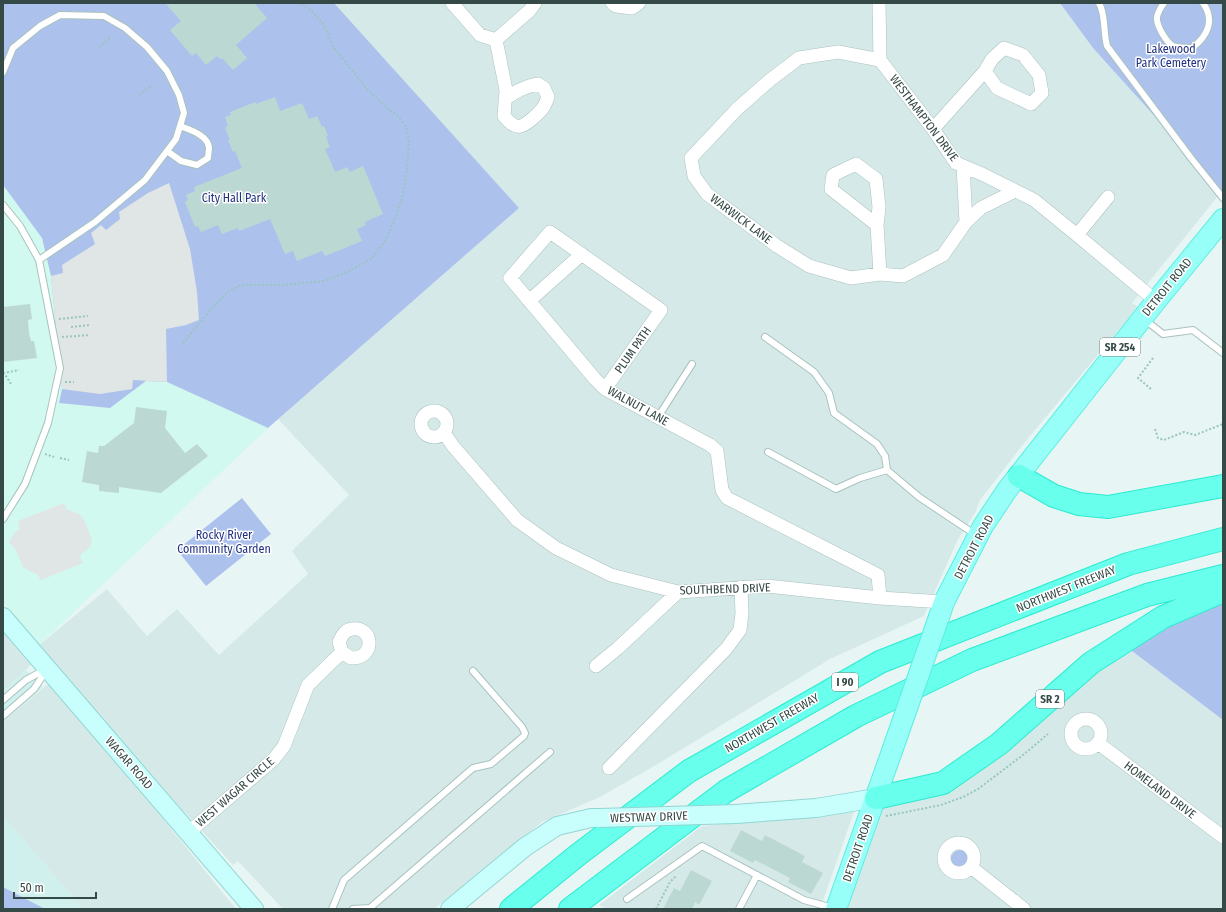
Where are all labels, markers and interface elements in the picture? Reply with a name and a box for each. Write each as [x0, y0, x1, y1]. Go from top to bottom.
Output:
park label: Lakewood Park Cemetery [1136, 42, 1207, 70]
street label: WESTHAMPTON DRIVE [887, 72, 961, 164]
park label: City Hall Park [202, 191, 267, 205]
street label: WARWICK LANE [707, 191, 775, 247]
street label: DETROIT ROAD [1139, 255, 1195, 319]
street label: PLUM PATH [612, 324, 654, 376]
road number: SR 254 [1100, 338, 1140, 356]
street label: WALNUT LANE [605, 383, 671, 429]
street label: DETROIT ROAD [951, 512, 997, 582]
park label: Rocky River Community Garden [177, 528, 271, 556]
street label: NORTHWEST FREEWAY [1014, 563, 1118, 615]
street label: SOUTHBEND DRIVE [679, 580, 771, 598]
road number: I 90 [832, 673, 858, 691]
street label: NORTHWEST FREEWAY [722, 690, 822, 756]
road number: SR 2 [1036, 690, 1064, 708]
street label: WAGAR ROAD [102, 734, 156, 792]
street label: WEST WAGAR CIRCLE [193, 754, 277, 830]
street label: HOMELAND DRIVE [1121, 759, 1199, 822]
street label: WESTWAY DRIVE [610, 809, 688, 825]
street label: DETROIT ROAD [840, 812, 876, 884]
scale bar [14, 874, 96, 900]
text: 50 m [20, 881, 44, 895]

